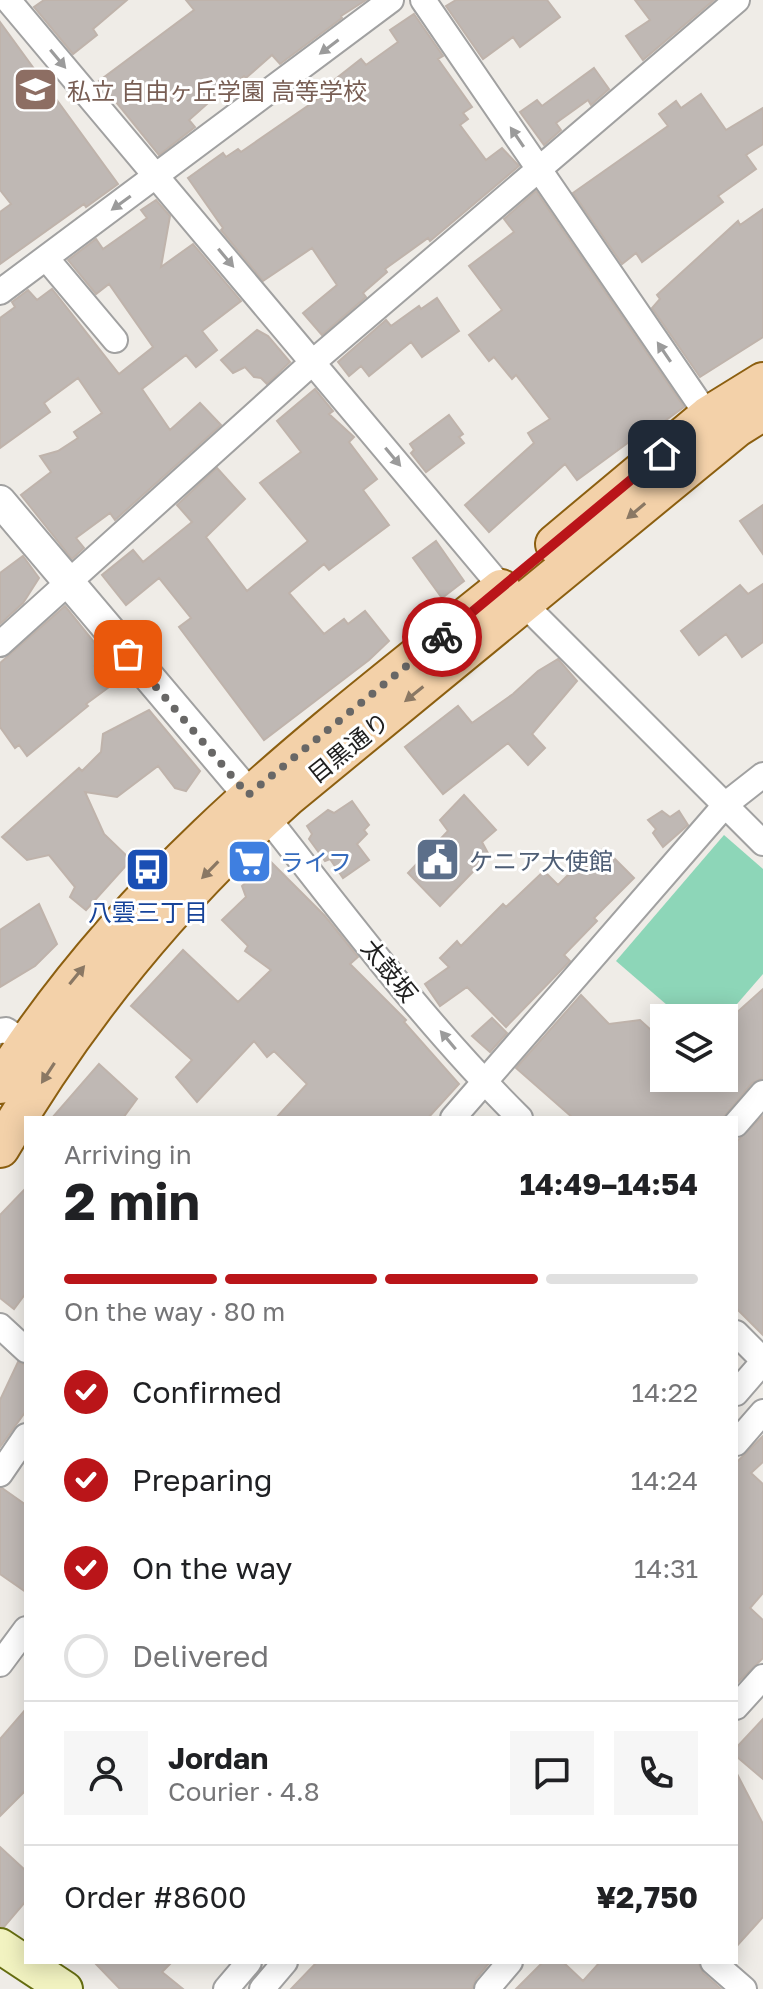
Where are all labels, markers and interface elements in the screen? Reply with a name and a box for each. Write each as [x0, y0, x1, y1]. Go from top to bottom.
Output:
one-way arrow [318, 39, 340, 55]
one-way arrow [49, 49, 66, 69]
school or university icon: 私立 自由ヶ丘学園 高等学校 [12, 66, 60, 114]
place label: 私立 自由ヶ丘学園 高等学校 [67, 76, 367, 105]
one-way arrow [510, 127, 525, 148]
one-way arrow [110, 195, 132, 211]
one-way arrow [217, 248, 234, 268]
one-way arrow [657, 341, 672, 362]
pin [628, 420, 696, 488]
icon: home [640, 432, 684, 476]
one-way arrow [384, 447, 401, 467]
one-way arrow [626, 502, 646, 519]
courier [402, 597, 482, 677]
icon: bike [420, 615, 464, 659]
pin [94, 620, 162, 688]
icon: bag [106, 632, 150, 676]
one-way arrow [404, 685, 424, 702]
street label: 目黒通り [302, 706, 394, 788]
public building icon: ケニア大使館 [414, 836, 462, 884]
supermarket icon: ライフ [225, 837, 273, 885]
bus stop icon: 八雲三丁目 [124, 845, 172, 893]
place label: ケニア大使館 [469, 846, 613, 875]
place label: ライフ [280, 847, 352, 876]
one-way arrow [201, 860, 220, 879]
place label: 八雲三丁目 [88, 897, 208, 926]
street label: 太鼓坂 [356, 933, 424, 1007]
one-way arrow [68, 964, 85, 985]
map controls [650, 1004, 738, 1092]
button: layers [650, 1004, 738, 1092]
one-way arrow [440, 1030, 457, 1050]
one-way arrow [40, 1062, 55, 1083]
text: Arriving in [64, 1139, 192, 1170]
text: 14:49–14:54 [520, 1166, 698, 1202]
text: 2 min [64, 1169, 200, 1231]
text: On the way · 80 m [64, 1296, 285, 1327]
icon: check [64, 1370, 108, 1414]
text: Confirmed [132, 1374, 282, 1410]
text: 14:22 [632, 1377, 698, 1408]
icon: check [64, 1458, 108, 1502]
text: Preparing [132, 1462, 273, 1498]
text: 14:24 [631, 1465, 698, 1496]
icon: check [64, 1546, 108, 1590]
text: On the way [132, 1550, 292, 1586]
text: 14:31 [634, 1553, 698, 1584]
text: Delivered [132, 1638, 269, 1674]
button: person [64, 1731, 148, 1815]
button: chat [510, 1731, 594, 1815]
button: phone [614, 1731, 698, 1815]
text: Jordan [168, 1740, 268, 1776]
text: Courier · 4.8 [168, 1776, 320, 1807]
text: Order #8600 [64, 1879, 247, 1915]
text: ¥2,750 [596, 1879, 698, 1915]

